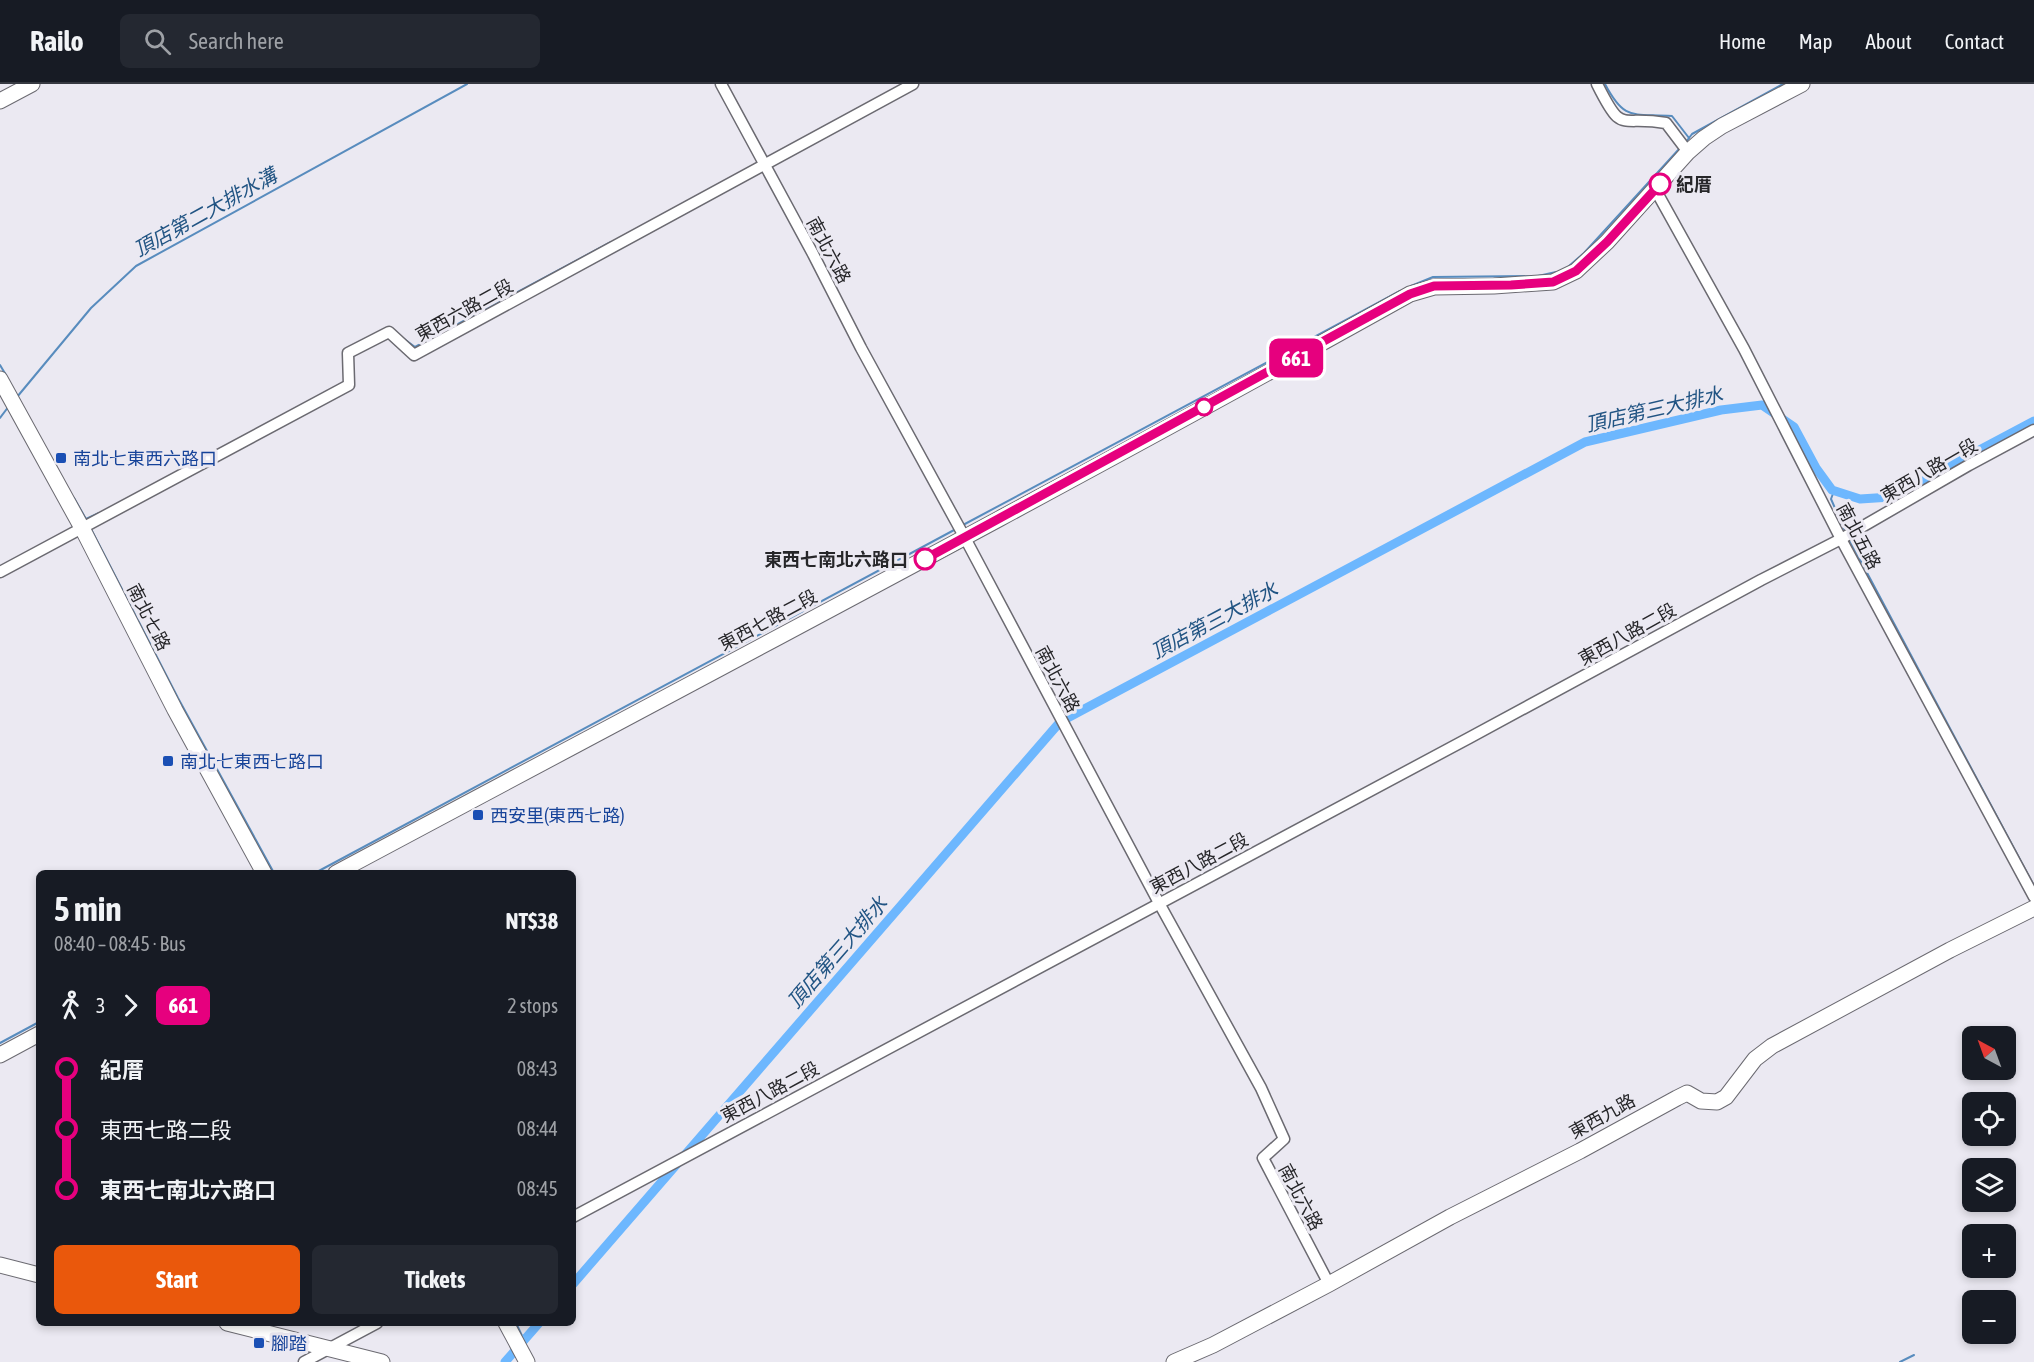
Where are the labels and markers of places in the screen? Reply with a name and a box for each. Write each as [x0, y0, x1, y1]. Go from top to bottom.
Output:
marker: 紀厝 [1649, 173, 1671, 195]
place label: 紀厝 [1676, 174, 1712, 195]
unlabelled marker [1195, 398, 1213, 416]
place label: 南北七東西六路口 [73, 448, 217, 469]
marker: 南北七東西六路口 [54, 451, 68, 465]
marker: 東西七南北六路口 [914, 548, 936, 570]
place label: 東西七南北六路口 [764, 549, 908, 570]
place label: 南北七東西七路口 [180, 751, 324, 772]
marker: 南北七東西七路口 [161, 754, 175, 768]
place label: 西安里(東西七路) [490, 805, 625, 826]
marker: 西安里(東西七路) [471, 808, 485, 822]
place label: 腳踏 [271, 1333, 307, 1354]
marker: 腳踏 [252, 1336, 266, 1350]

